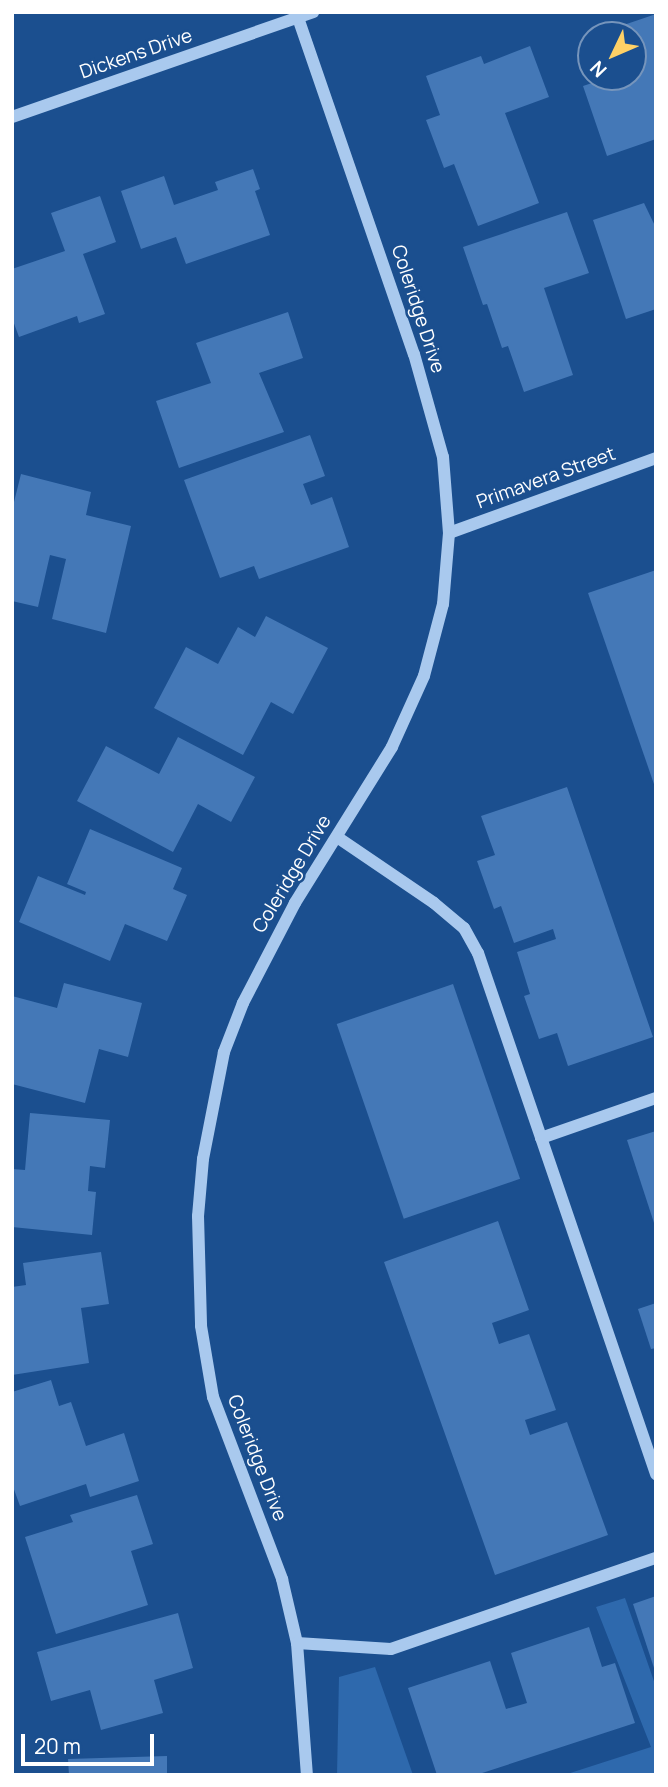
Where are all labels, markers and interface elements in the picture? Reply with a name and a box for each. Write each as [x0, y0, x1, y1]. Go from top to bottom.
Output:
north arrow [577, 21, 647, 91]
street label: Dickens Drive [77, 24, 195, 84]
text: N [584, 55, 612, 83]
street label: Coleridge Drive [387, 242, 449, 376]
street label: Primavera Street [473, 442, 619, 514]
street label: Coleridge Drive [248, 811, 336, 937]
street label: Coleridge Drive [222, 1392, 292, 1524]
scale bar [24, 1720, 158, 1764]
text: 20 m [34, 1732, 81, 1760]

